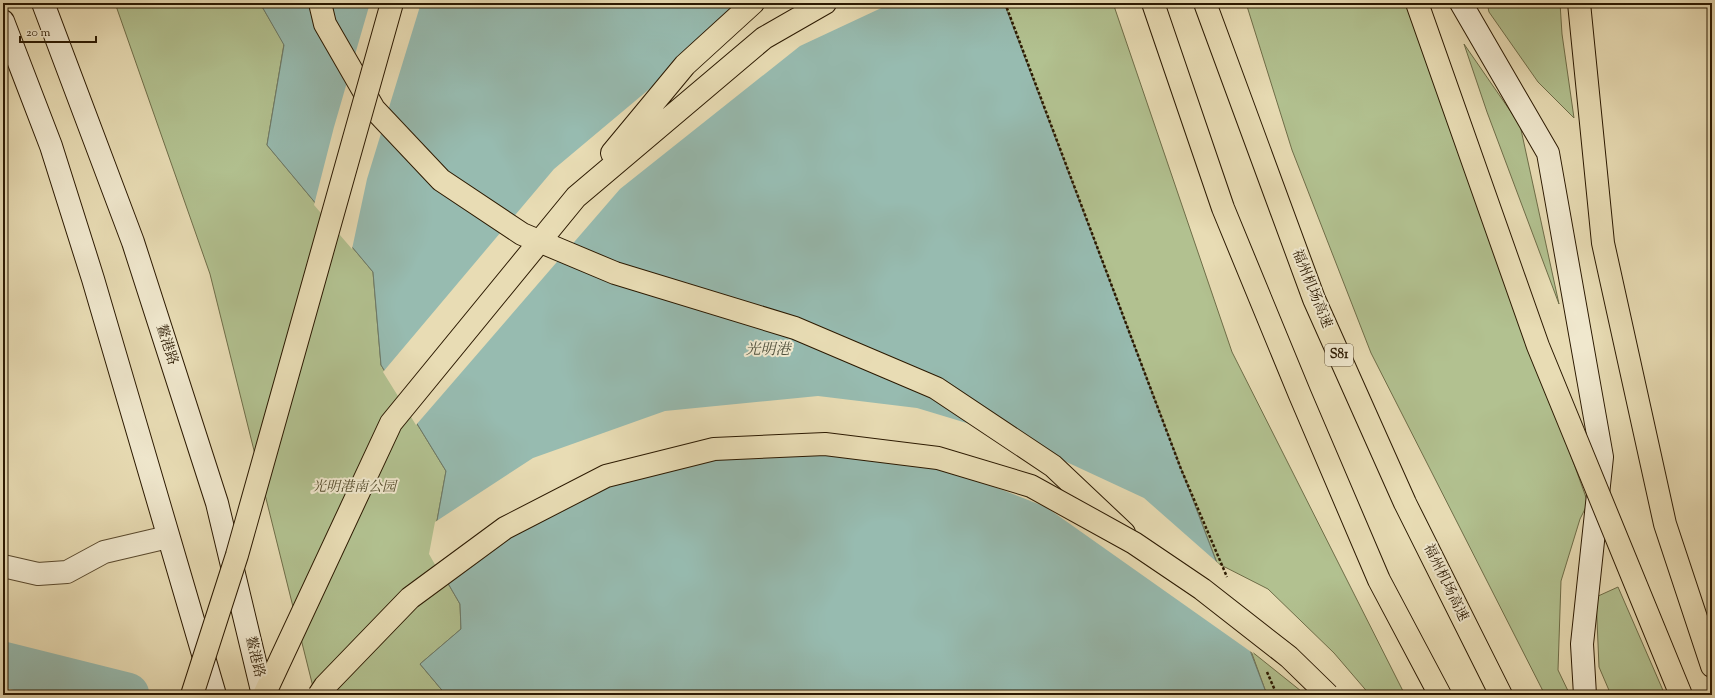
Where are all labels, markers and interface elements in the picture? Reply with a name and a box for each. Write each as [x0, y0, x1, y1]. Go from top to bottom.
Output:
scale bar [20, 18, 96, 44]
text: 20 m [26, 24, 51, 42]
street label: 福州机场高速 [1286, 246, 1336, 332]
street label: 鳌港路 [150, 322, 182, 368]
water label: 光明港 [745, 340, 792, 361]
road number: S81 [1325, 344, 1353, 366]
park label: 光明港南公园 [312, 478, 398, 498]
street label: 福州机场高速 [1418, 541, 1472, 625]
street label: 鳌港路 [240, 634, 268, 680]

